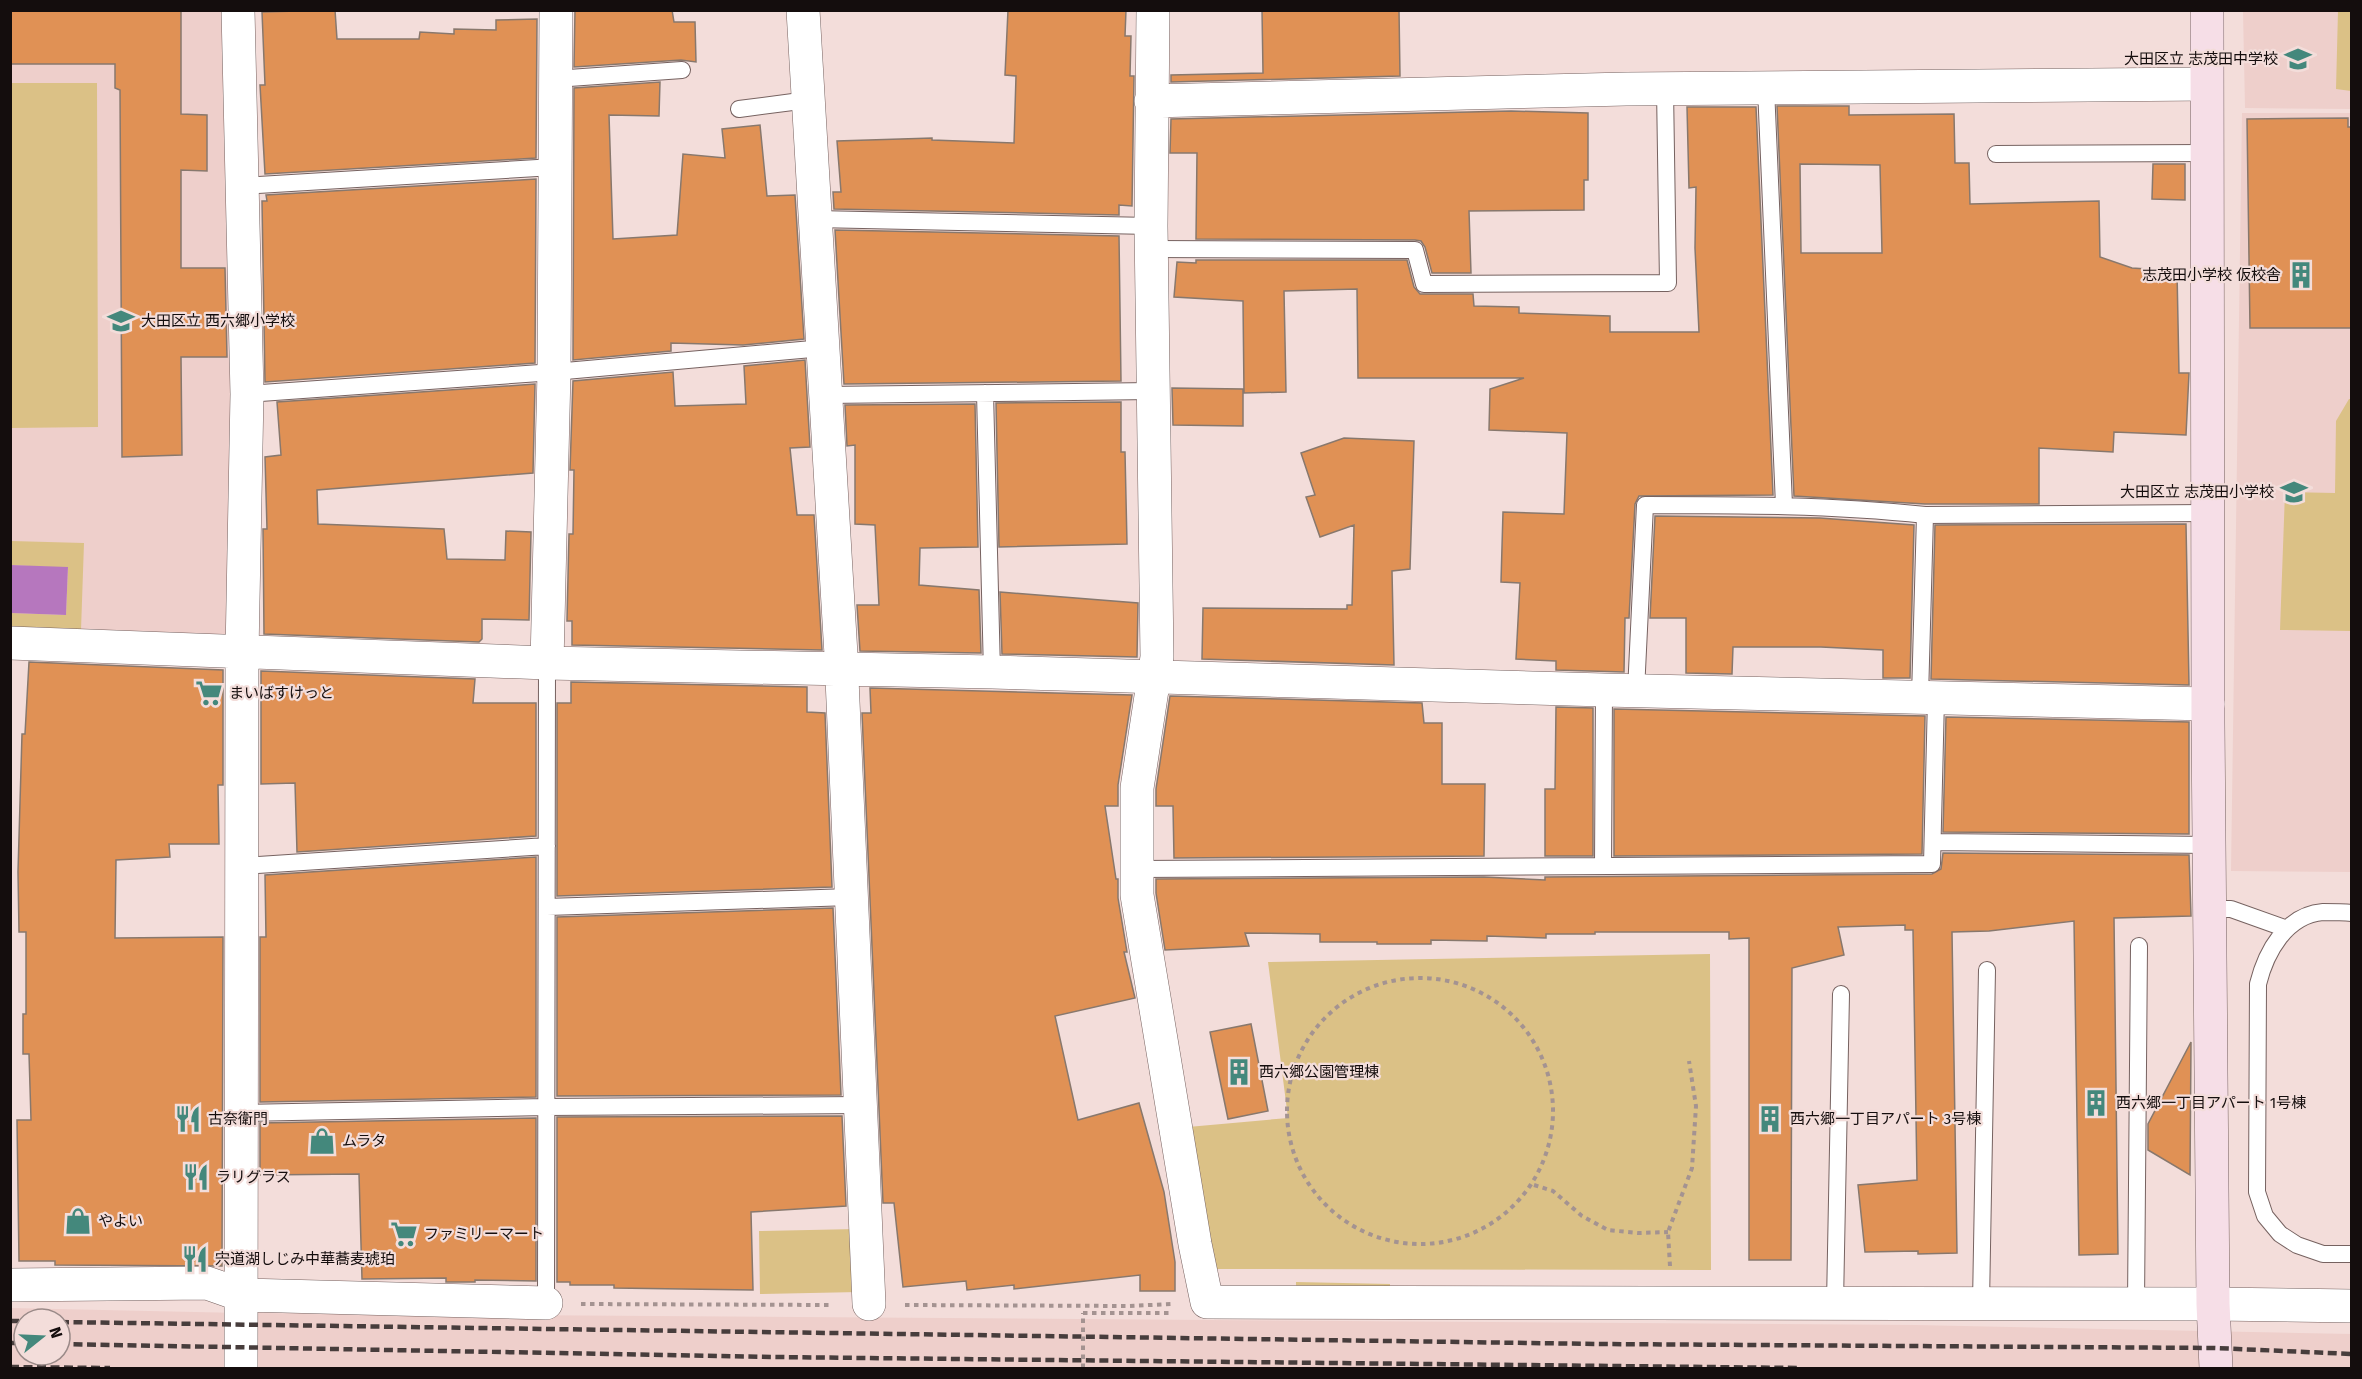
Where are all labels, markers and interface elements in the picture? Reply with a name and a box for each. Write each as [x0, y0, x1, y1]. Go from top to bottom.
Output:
school or university icon: 大田区立 志茂田中学校 [2283, 44, 2313, 74]
place label: 大田区立 志茂田中学校 [2124, 50, 2278, 68]
building icon: 志茂田小学校 仮校舎 [2286, 260, 2316, 290]
place label: 志茂田小学校 仮校舎 [2142, 266, 2281, 284]
school or university icon: 大田区立 西六郷小学校 [106, 306, 136, 336]
place label: 大田区立 西六郷小学校 [141, 312, 295, 330]
school or university icon: 大田区立 志茂田小学校 [2279, 477, 2309, 507]
place label: 大田区立 志茂田小学校 [2120, 483, 2274, 501]
supermarket icon: まいばすけっと [194, 678, 224, 708]
place label: まいばすけっと [229, 684, 334, 702]
building icon: 西六郷公園管理棟 [1224, 1057, 1254, 1087]
place label: 西六郷公園管理棟 [1259, 1063, 1379, 1081]
building icon: 西六郷一丁目アパート 1号棟 [2081, 1088, 2111, 1118]
place label: 西六郷一丁目アパート 1号棟 [2116, 1094, 2306, 1112]
restaurant icon: 古奈衛門 [173, 1104, 203, 1134]
building icon: 西六郷一丁目アパート 3号棟 [1755, 1104, 1785, 1134]
place label: 古奈衛門 [208, 1110, 268, 1128]
place label: 西六郷一丁目アパート 3号棟 [1790, 1110, 1981, 1128]
shop icon: ムラタ [307, 1126, 337, 1156]
place label: ムラタ [342, 1132, 386, 1150]
restaurant icon: ラリグラス [181, 1162, 211, 1192]
place label: ラリグラス [216, 1168, 291, 1186]
shop icon: やよい [63, 1206, 93, 1236]
place label: やよい [98, 1212, 143, 1230]
supermarket icon: ファミリーマート [389, 1219, 419, 1249]
place label: ファミリーマート [424, 1225, 544, 1243]
restaurant icon: 宍道湖しじみ中華蕎麦琥珀 [180, 1244, 210, 1274]
place label: 宍道湖しじみ中華蕎麦琥珀 [215, 1250, 395, 1268]
north arrow [12, 1307, 72, 1367]
text: N [45, 1325, 66, 1340]

